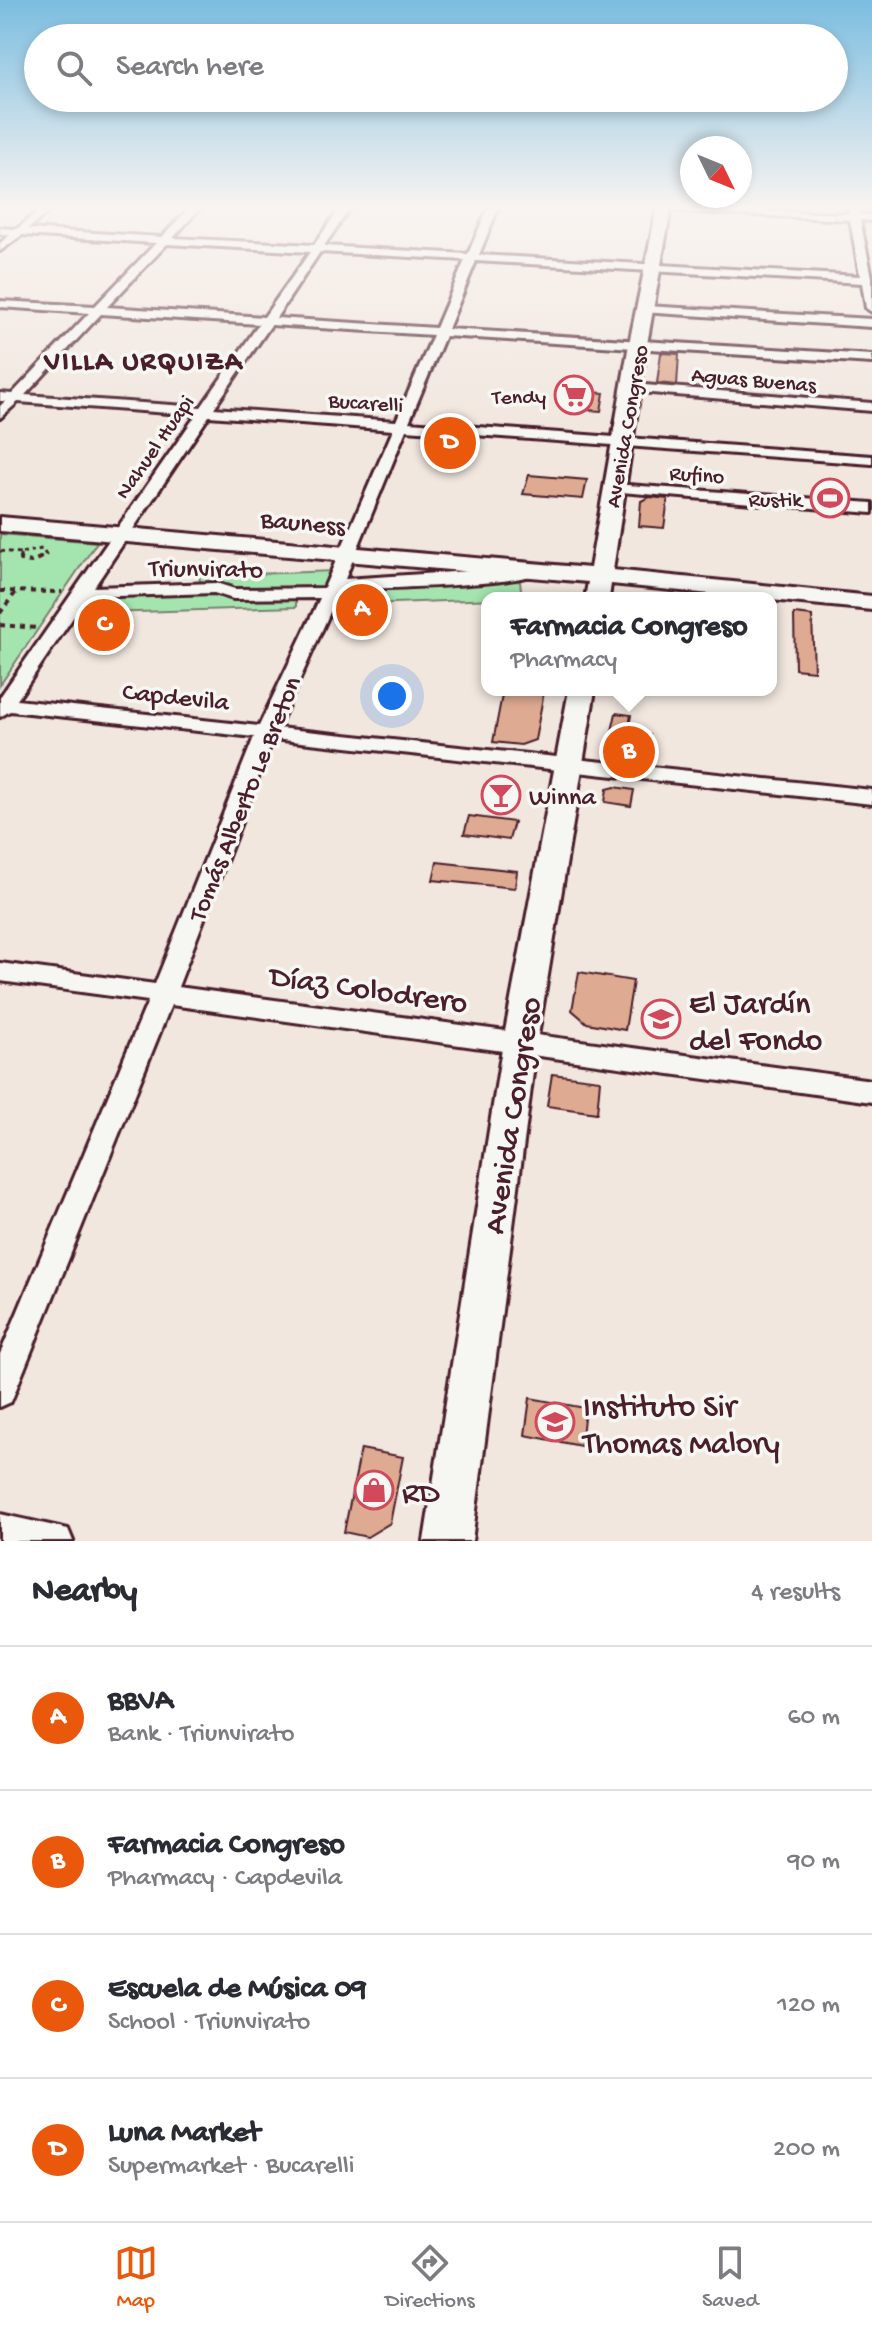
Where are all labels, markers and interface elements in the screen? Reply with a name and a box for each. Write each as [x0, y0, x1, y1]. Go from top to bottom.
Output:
search box [24, 24, 848, 112]
icon: search [52, 46, 96, 90]
text: Search here [116, 51, 264, 86]
north arrow [680, 136, 752, 208]
street label: Avenida Congreso [602, 343, 656, 510]
district label: VILLA URQUIZA [42, 347, 244, 380]
street label: Aguas Buenas [690, 364, 818, 400]
supermarket icon: Tendy [553, 374, 595, 416]
place label: Tendy [490, 386, 546, 412]
street label: Bucarelli [326, 389, 404, 421]
street label: Nahuel Huapi [111, 391, 202, 505]
pin: D [424, 413, 476, 473]
street label: Rufino [668, 462, 725, 492]
sports icon: Rustik [809, 477, 851, 519]
place label: Rustik [748, 489, 804, 515]
street label: Bauness [258, 506, 348, 545]
street label: Triunvirato [147, 555, 263, 588]
pin: A [336, 580, 388, 640]
popup [481, 592, 777, 696]
pin: C [78, 595, 130, 655]
text: Farmacia Congreso [511, 611, 747, 646]
text: Pharmacy [511, 646, 617, 677]
street label: Tomás Alberto Le Breton [183, 672, 311, 928]
your location [372, 676, 412, 716]
street label: Capdevila [121, 678, 232, 721]
pin: B [603, 722, 655, 782]
bar icon: Winna [480, 774, 522, 816]
place label: Winna [529, 784, 597, 815]
street label: Díaz Colodrero [265, 959, 470, 1025]
place label: El Jardín del Fondo [689, 987, 822, 1062]
street label: Avenida Congreso [477, 995, 552, 1237]
school or university icon: El Jardín del Fondo [640, 998, 682, 1040]
place label: Instituto Sir Thomas Malory [581, 1390, 780, 1465]
school or university icon: Instituto Sir Thomas Malory [534, 1401, 576, 1443]
shop icon: RD [353, 1469, 395, 1511]
place label: RD [402, 1476, 440, 1514]
text: Nearby [32, 1573, 137, 1613]
text: 4 results [751, 1578, 840, 1609]
text: BBVA [108, 1685, 173, 1720]
text: A [50, 1703, 66, 1734]
text: 60 m [787, 1703, 840, 1734]
text: Bank · Triunvirato [108, 1720, 294, 1751]
text: Farmacia Congreso [108, 1829, 345, 1864]
text: B [51, 1847, 65, 1878]
text: 90 m [788, 1847, 840, 1878]
text: Pharmacy · Capdevila [108, 1864, 342, 1895]
text: Escuela de Música 09 [108, 1973, 367, 2008]
text: C [51, 1991, 65, 2022]
text: 120 m [777, 1991, 840, 2022]
text: School · Triunvirato [108, 2008, 310, 2039]
text: Luna Market [108, 2117, 260, 2152]
text: D [50, 2135, 66, 2166]
text: 200 m [773, 2135, 840, 2166]
text: Supermarket · Bucarelli [108, 2152, 354, 2183]
tab: Map [114, 2241, 158, 2315]
tab: Directions [385, 2241, 475, 2315]
tab: Saved [702, 2241, 758, 2315]

